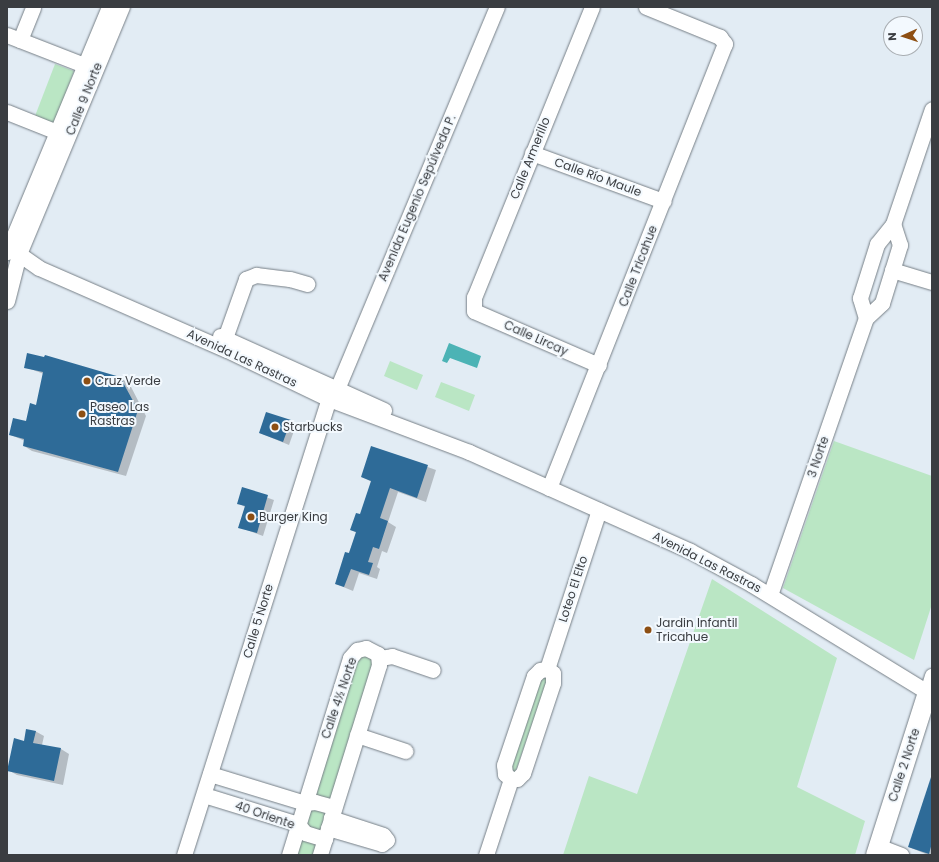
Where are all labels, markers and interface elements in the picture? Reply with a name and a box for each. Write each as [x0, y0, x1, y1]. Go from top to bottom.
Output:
north arrow [883, 16, 923, 56]
text: N [884, 32, 900, 41]
street label: Calle 9 Norte [63, 61, 105, 137]
street label: Avenida Eugenio Sepúlveda P. [375, 113, 459, 283]
street label: Calle Armerillo [507, 115, 553, 201]
street label: Calle Río Maule [553, 155, 643, 199]
street label: Calle Tricahue [616, 223, 660, 309]
street label: Calle Lircay [502, 317, 570, 359]
street label: Avenida Las Rastras [185, 326, 299, 390]
place label: Cruz Verde [95, 374, 161, 388]
marker: Cruz Verde [82, 376, 92, 386]
place label: Paseo Las Rastras [90, 400, 149, 428]
marker: Paseo Las Rastras [77, 409, 87, 419]
place label: Starbucks [283, 420, 343, 434]
marker: Starbucks [270, 422, 280, 432]
street label: 3 Norte [804, 434, 832, 480]
place label: Burger King [259, 510, 328, 524]
marker: Burger King [246, 512, 256, 522]
street label: Avenida Las Rastras [650, 528, 764, 596]
street label: Loteo El Elto [555, 554, 591, 624]
street label: Calle 5 Norte [240, 582, 276, 660]
place label: Jardin Infantil Tricahue [656, 616, 738, 644]
marker: Jardin Infantil Tricahue [643, 625, 653, 635]
street label: Calle 4½ Norte [318, 655, 360, 741]
street label: Calle 2 Norte [885, 726, 923, 804]
street label: 40 Oriente [233, 798, 297, 832]

